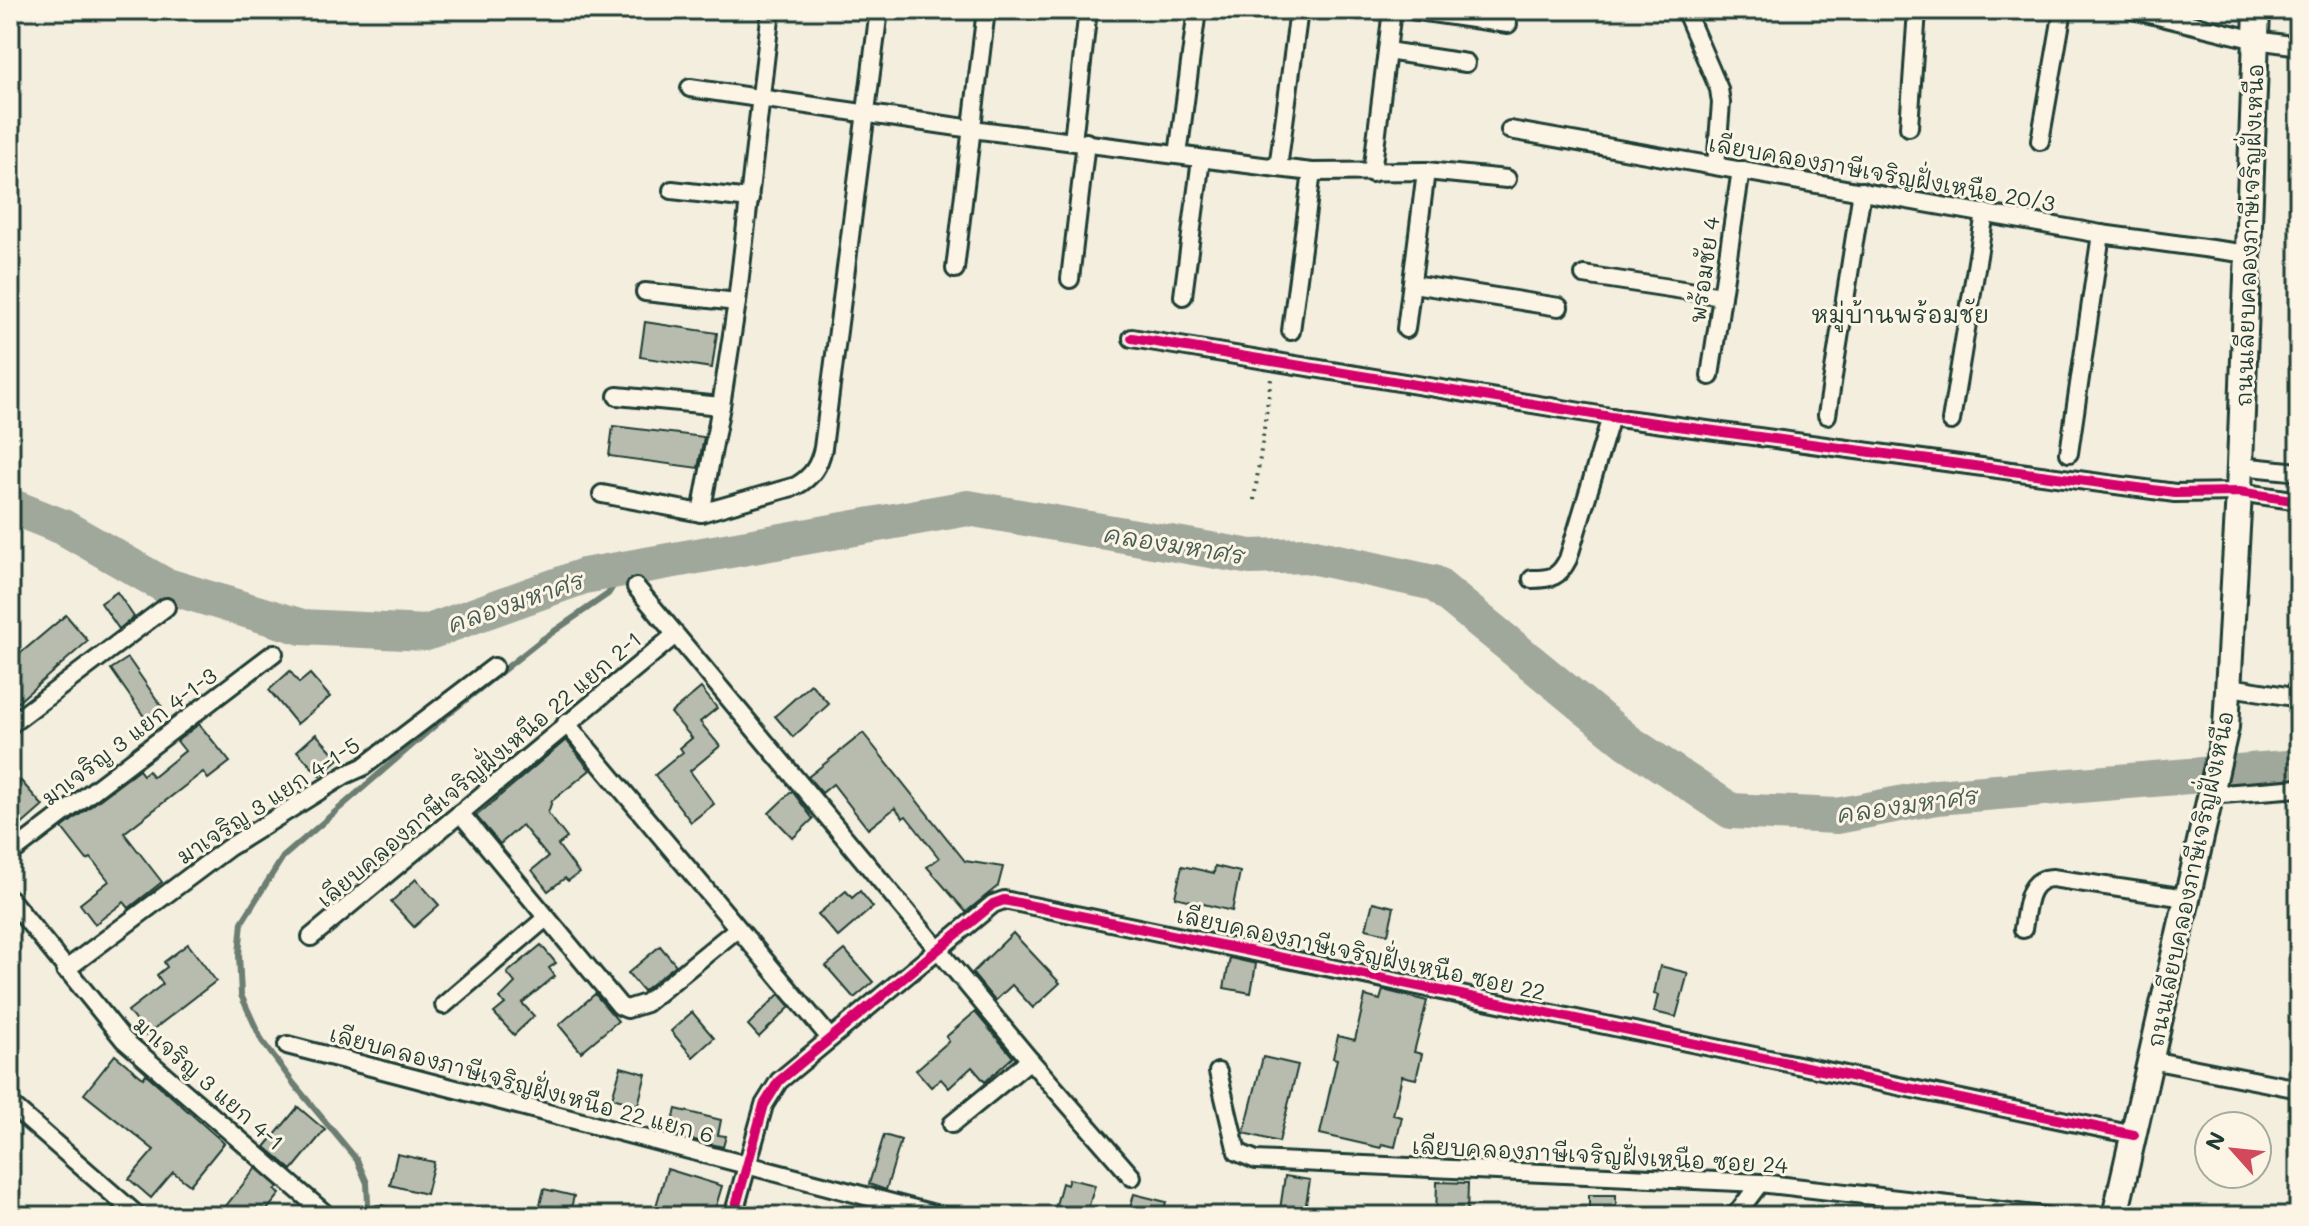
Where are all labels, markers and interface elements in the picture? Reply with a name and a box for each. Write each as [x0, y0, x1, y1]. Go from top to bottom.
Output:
street label: ถนนเลียบคลองภาษีเจริญฝั่งเหนือ [2224, 63, 2269, 407]
street label: เลียบคลองภาษีเจริญฝั่งเหนือ 20/3 [1707, 123, 2058, 218]
street label: พร้อมชัย 4 [1682, 215, 1726, 325]
district label: หมู่บ้านพร้อมชัย [1811, 298, 1989, 333]
water label: คลองมหาศร [1102, 518, 1248, 570]
water label: คลองมหาศร [443, 563, 589, 639]
street label: เลียบคลองภาษีเจริญฝั่งเหนือ 22 แยก 2-1 [308, 621, 647, 913]
street label: มาเจริญ 3 แยก 4-1-3 [35, 660, 223, 811]
street label: ถนนเลียบคลองภาษีเจริญฝั่งเหนือ [2135, 707, 2240, 1050]
street label: มาเจริญ 3 แยก 4-1-5 [171, 730, 365, 870]
water label: คลองมหาศร [1835, 779, 1981, 829]
street label: เลียบคลองภาษีเจริญฝั่งเหนือ ซอย 22 [1174, 895, 1549, 1006]
street label: มาเจริญ 3 แยก 4-1 [128, 1010, 290, 1156]
street label: เลียบคลองภาษีเจริญฝั่งเหนือ 22 แยก 6 [327, 1014, 719, 1149]
north arrow [2193, 1110, 2273, 1190]
street label: เลียบคลองภาษีเจริญฝั่งเหนือ ซอย 24 [1411, 1126, 1789, 1179]
text: N [2198, 1127, 2231, 1155]

